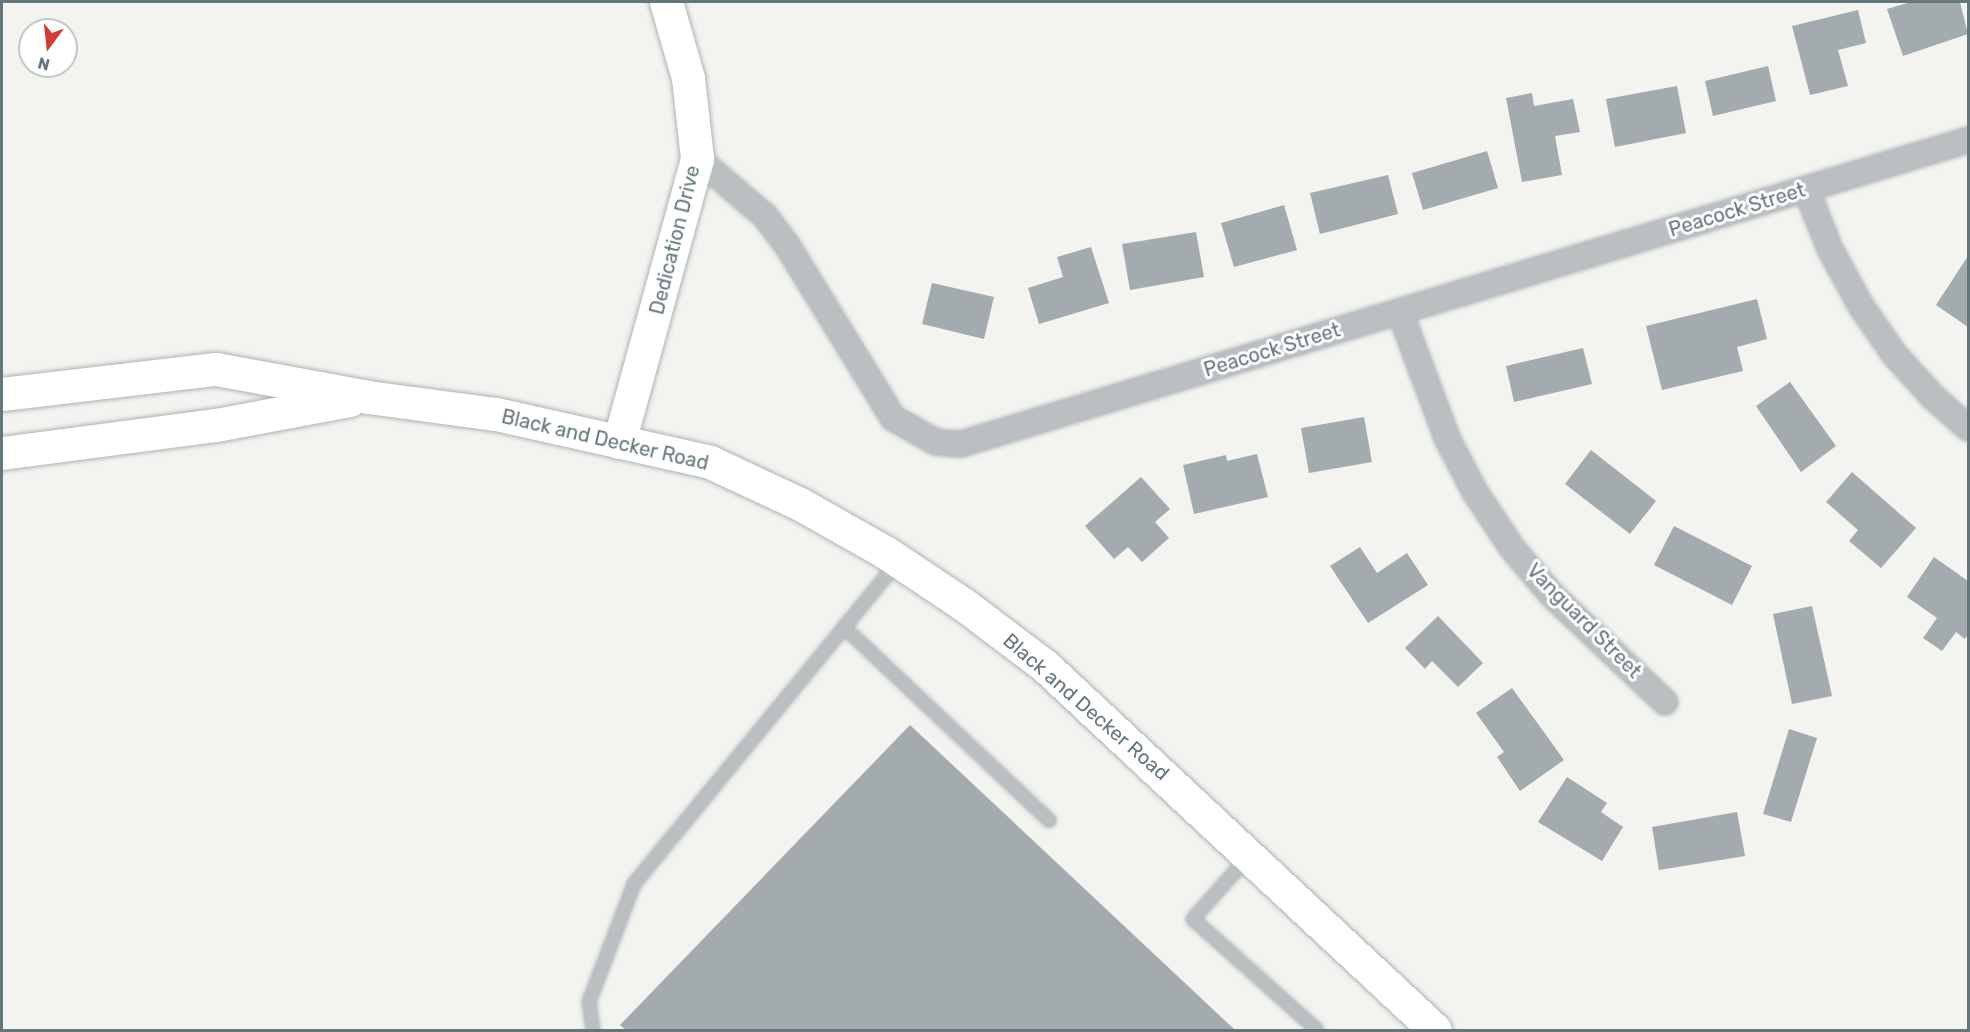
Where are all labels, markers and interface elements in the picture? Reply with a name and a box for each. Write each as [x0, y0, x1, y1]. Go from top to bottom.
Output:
north arrow [18, 18, 78, 78]
text: N [36, 53, 52, 75]
street label: Dedication Drive [645, 163, 705, 317]
street label: Peacock Street [1666, 178, 1808, 242]
street label: Peacock Street [1201, 318, 1343, 382]
street label: Black and Decker Road [499, 404, 711, 476]
street label: Vanguard Street [1522, 559, 1646, 683]
street label: Black and Decker Road [998, 628, 1174, 786]

